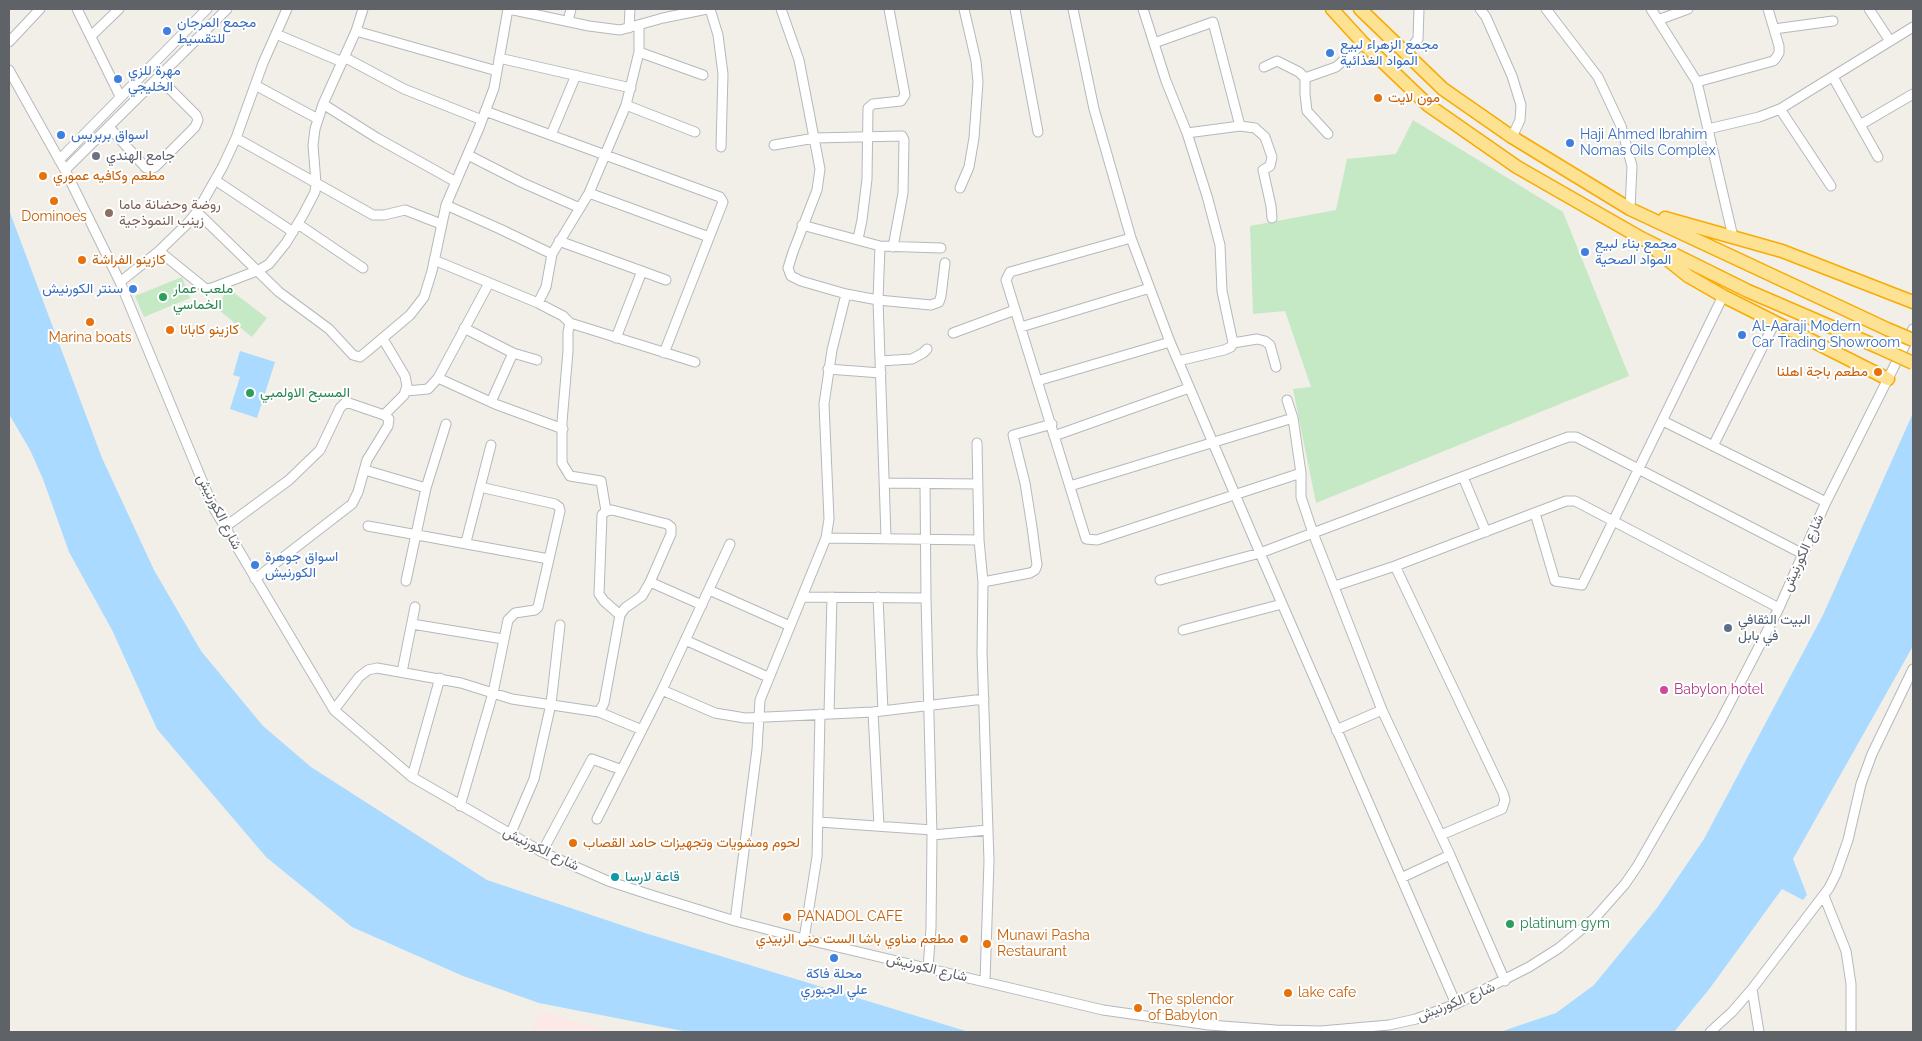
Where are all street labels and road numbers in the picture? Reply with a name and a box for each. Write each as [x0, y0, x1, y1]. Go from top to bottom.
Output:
street label: شارع الكورنيش [193, 471, 245, 553]
street label: شارع الكورنيش [1779, 512, 1827, 594]
street label: شارع الكورنيش [500, 823, 582, 875]
street label: شارع الكورنيش [885, 951, 969, 985]
street label: شارع الكورنيش [1415, 979, 1497, 1025]

